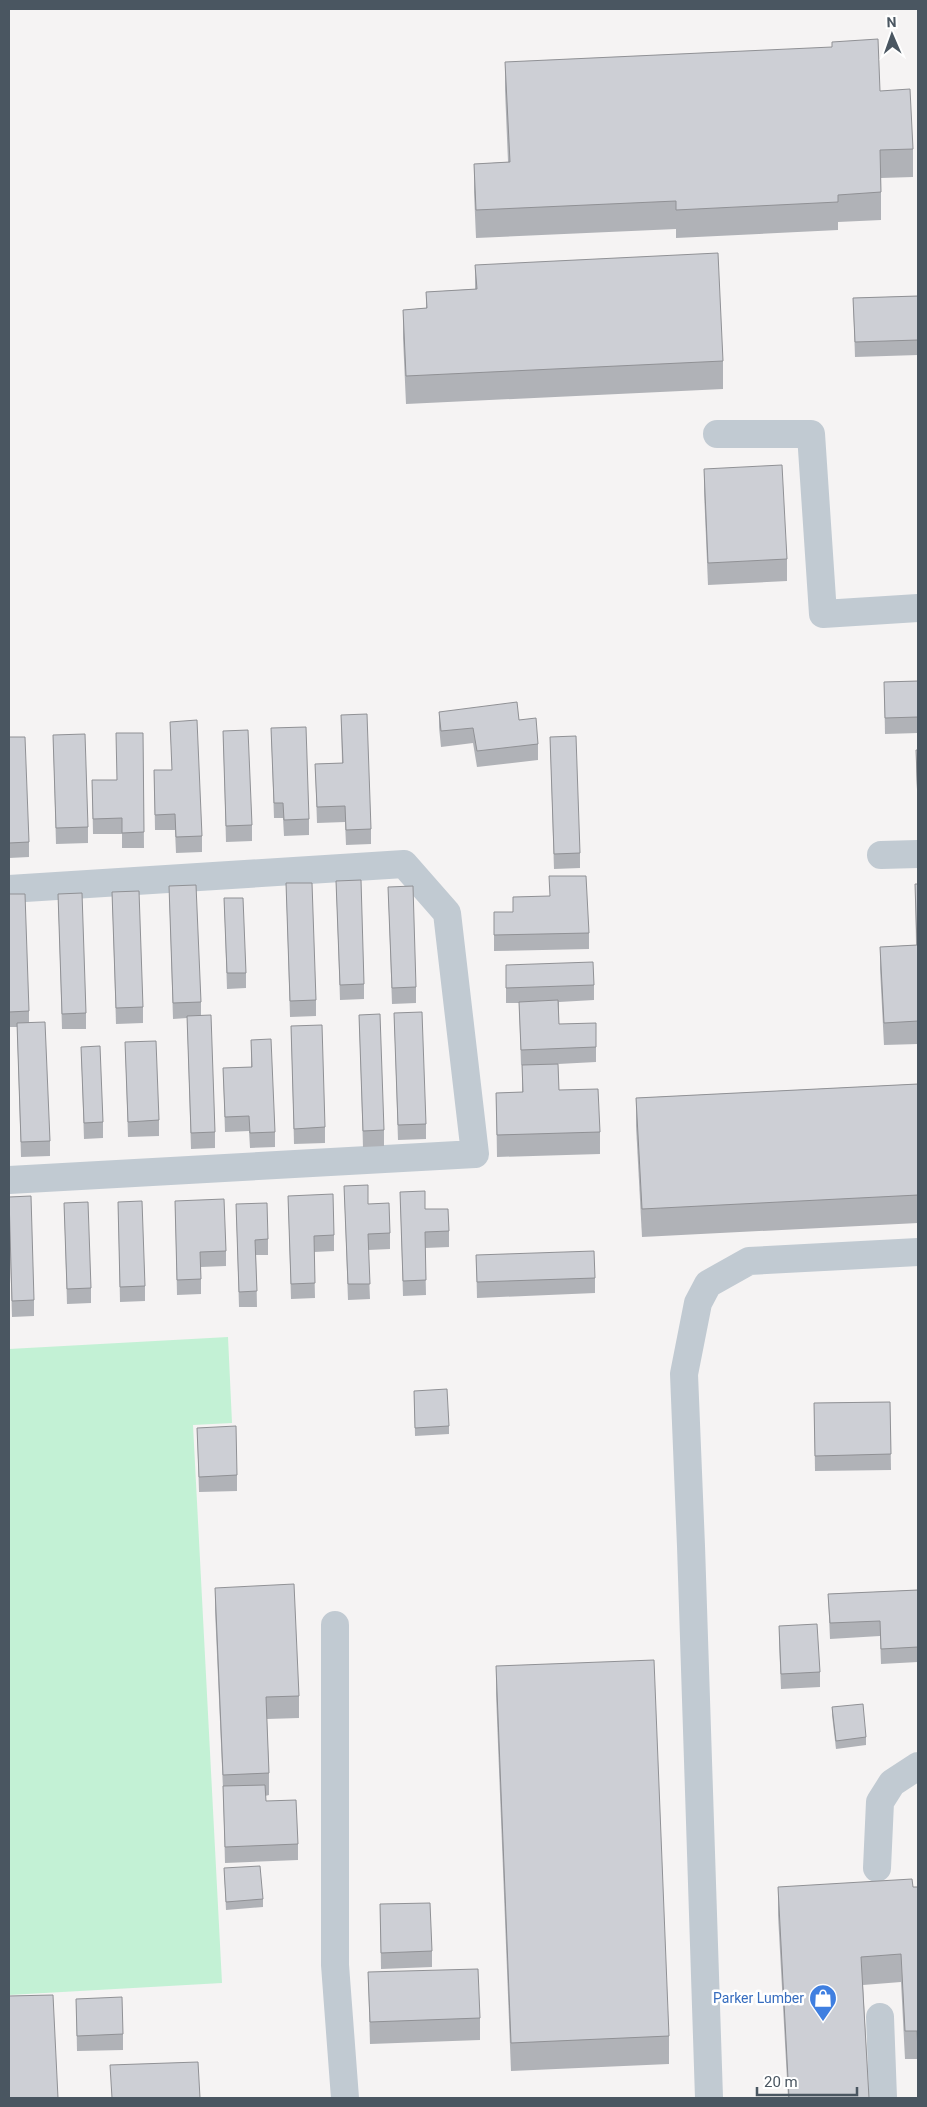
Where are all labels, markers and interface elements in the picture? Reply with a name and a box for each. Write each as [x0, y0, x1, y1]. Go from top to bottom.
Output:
north arrow [867, 10, 917, 60]
text: N [886, 14, 897, 30]
shop icon: Parker Lumber [808, 1983, 838, 2022]
place label: Parker Lumber [713, 1990, 804, 2006]
scale bar [757, 2064, 857, 2096]
text: 20 m [764, 2073, 798, 2091]

